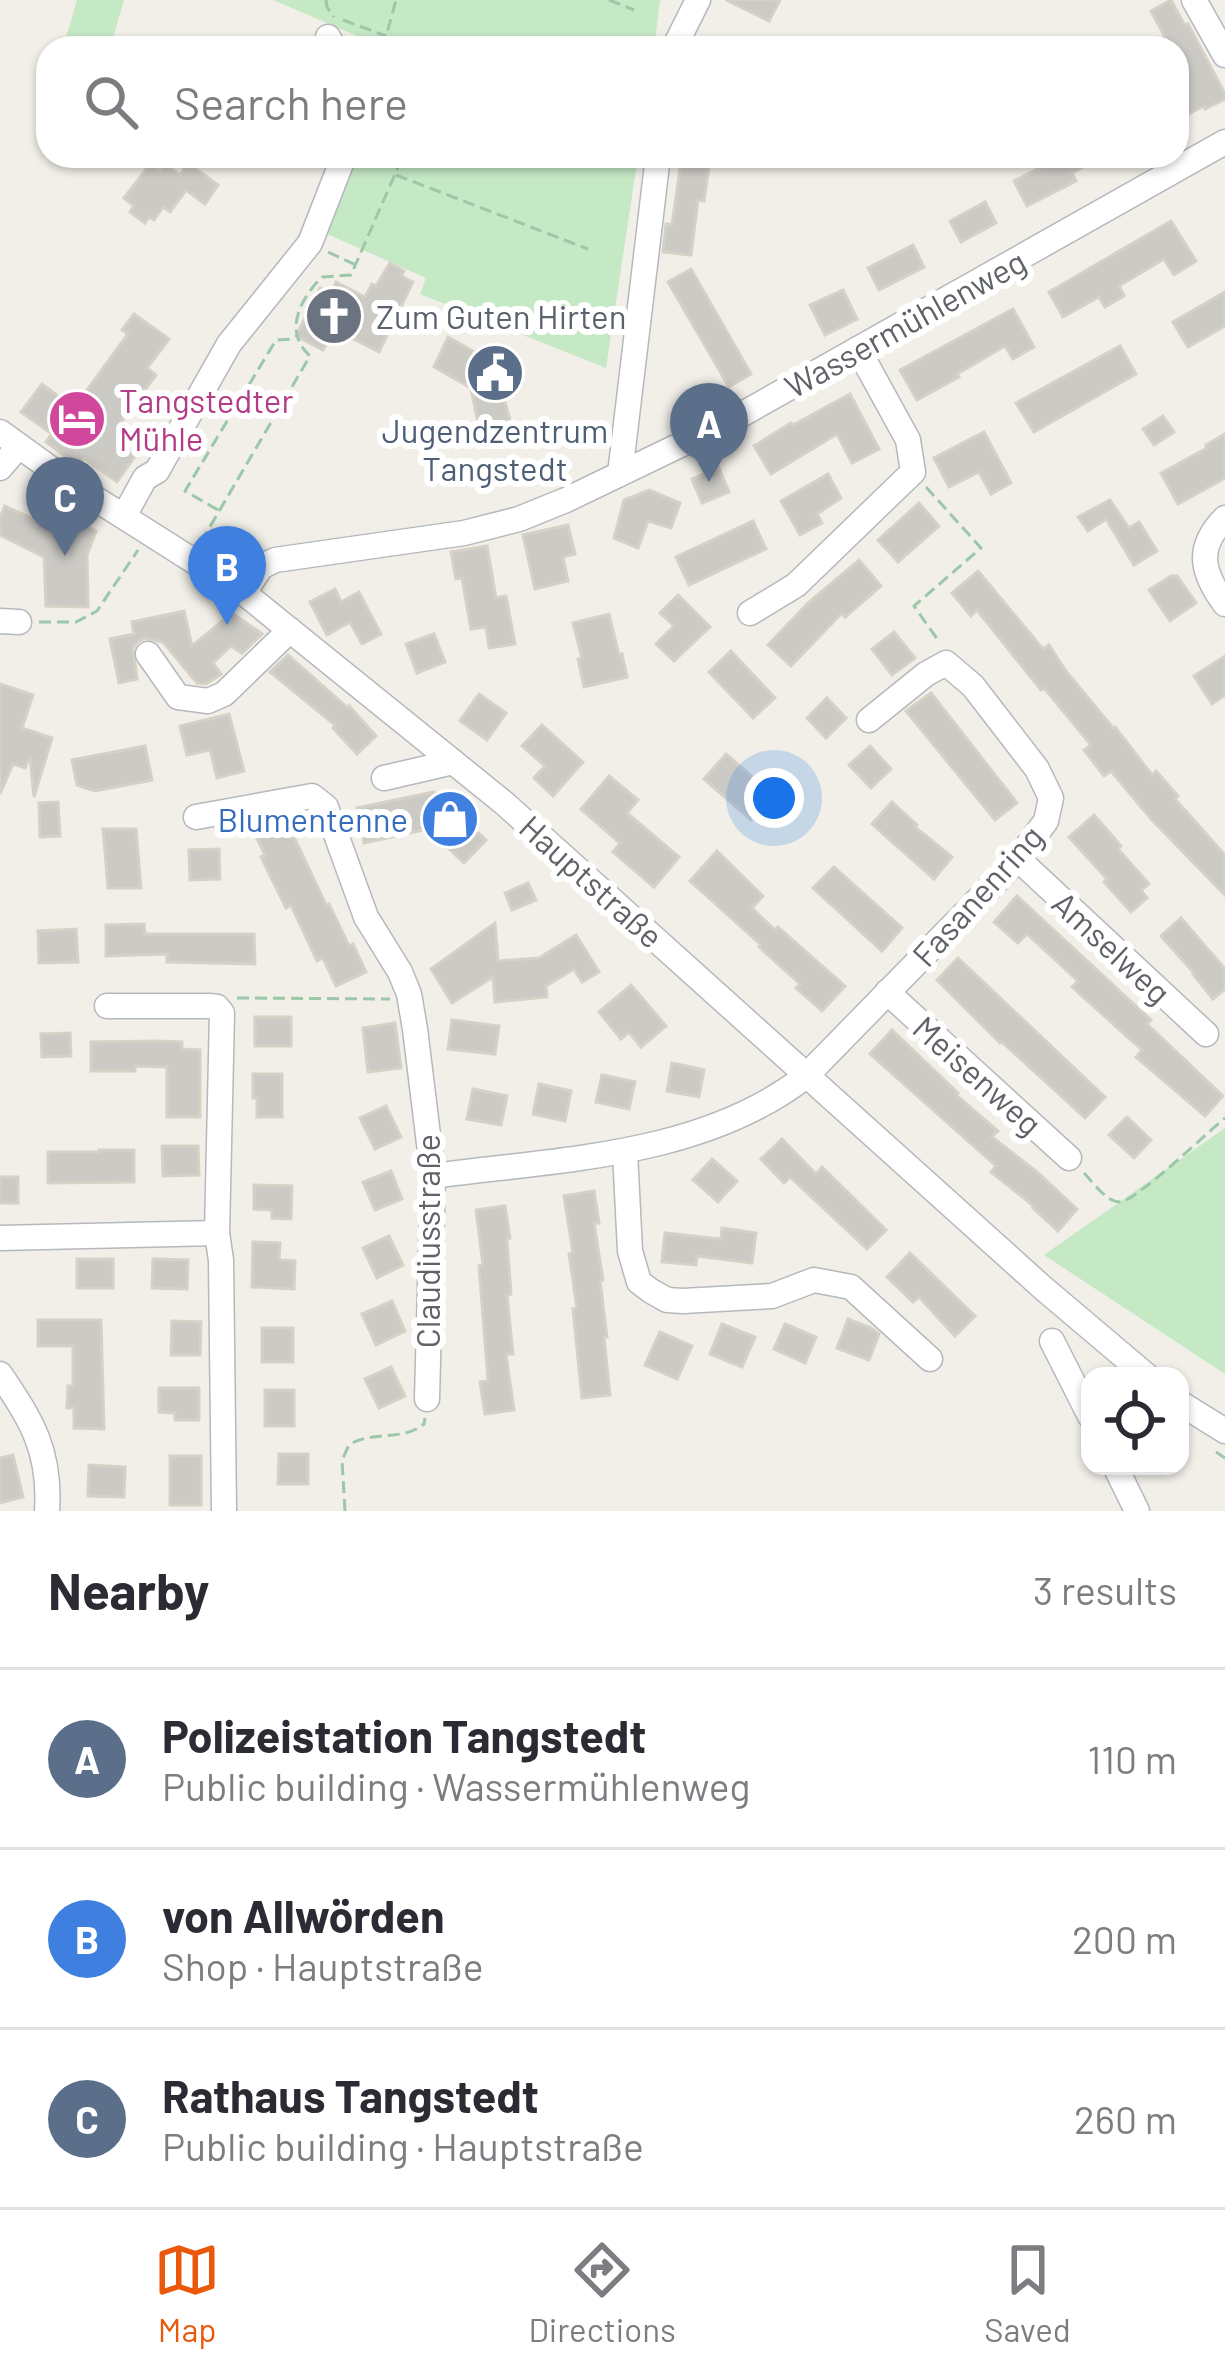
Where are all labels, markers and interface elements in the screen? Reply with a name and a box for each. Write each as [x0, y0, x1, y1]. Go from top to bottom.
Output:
search box [36, 36, 1189, 168]
icon: search [78, 69, 144, 135]
text: Search here [174, 75, 408, 129]
street label: Wassermühlenweg [778, 240, 1032, 406]
church icon: Zum Guten Hirten [303, 285, 365, 347]
place label: Zum Guten Hirten [376, 296, 626, 336]
public building icon: Jugendzentrum Tangstedt [464, 342, 526, 404]
place label: Tangstedter Mühle [119, 380, 293, 458]
pin: A [670, 383, 748, 482]
hotel icon: Tangstedter Mühle [46, 388, 108, 450]
place label: Jugendzentrum Tangstedt [382, 410, 608, 488]
pin: C [26, 457, 104, 556]
pin: B [188, 526, 266, 625]
your location [744, 768, 804, 828]
shop icon: Blumentenne [419, 788, 481, 850]
place label: Blumentenne [218, 799, 408, 839]
street label: Hauptstraße [512, 806, 672, 956]
street label: Fasanenring [903, 816, 1051, 974]
street label: Amselweg [1045, 882, 1179, 1012]
street label: Meisenweg [906, 1007, 1050, 1143]
street label: Claudiusstraße [407, 1134, 447, 1348]
map controls [1081, 1367, 1189, 1475]
button: locate [1081, 1367, 1189, 1475]
text: Nearby [48, 1559, 209, 1620]
text: 3 results [1033, 1566, 1177, 1613]
text: Polizeistation Tangstedt [162, 1708, 646, 1762]
text: A [74, 1735, 100, 1782]
text: 110 m [1087, 1735, 1177, 1782]
text: Public building · Wassermühlenweg [162, 1762, 750, 1809]
text: von Allwörden [162, 1888, 445, 1942]
text: B [75, 1915, 99, 1962]
text: 200 m [1072, 1915, 1177, 1962]
text: Shop · Hauptstraße [162, 1942, 484, 1989]
text: Rathaus Tangstedt [162, 2068, 539, 2122]
text: C [75, 2095, 99, 2142]
text: 260 m [1074, 2095, 1177, 2142]
text: Public building · Hauptstraße [162, 2122, 644, 2169]
tab: Map [154, 2237, 220, 2349]
tab: Directions [528, 2237, 676, 2349]
tab: Saved [984, 2237, 1071, 2349]

